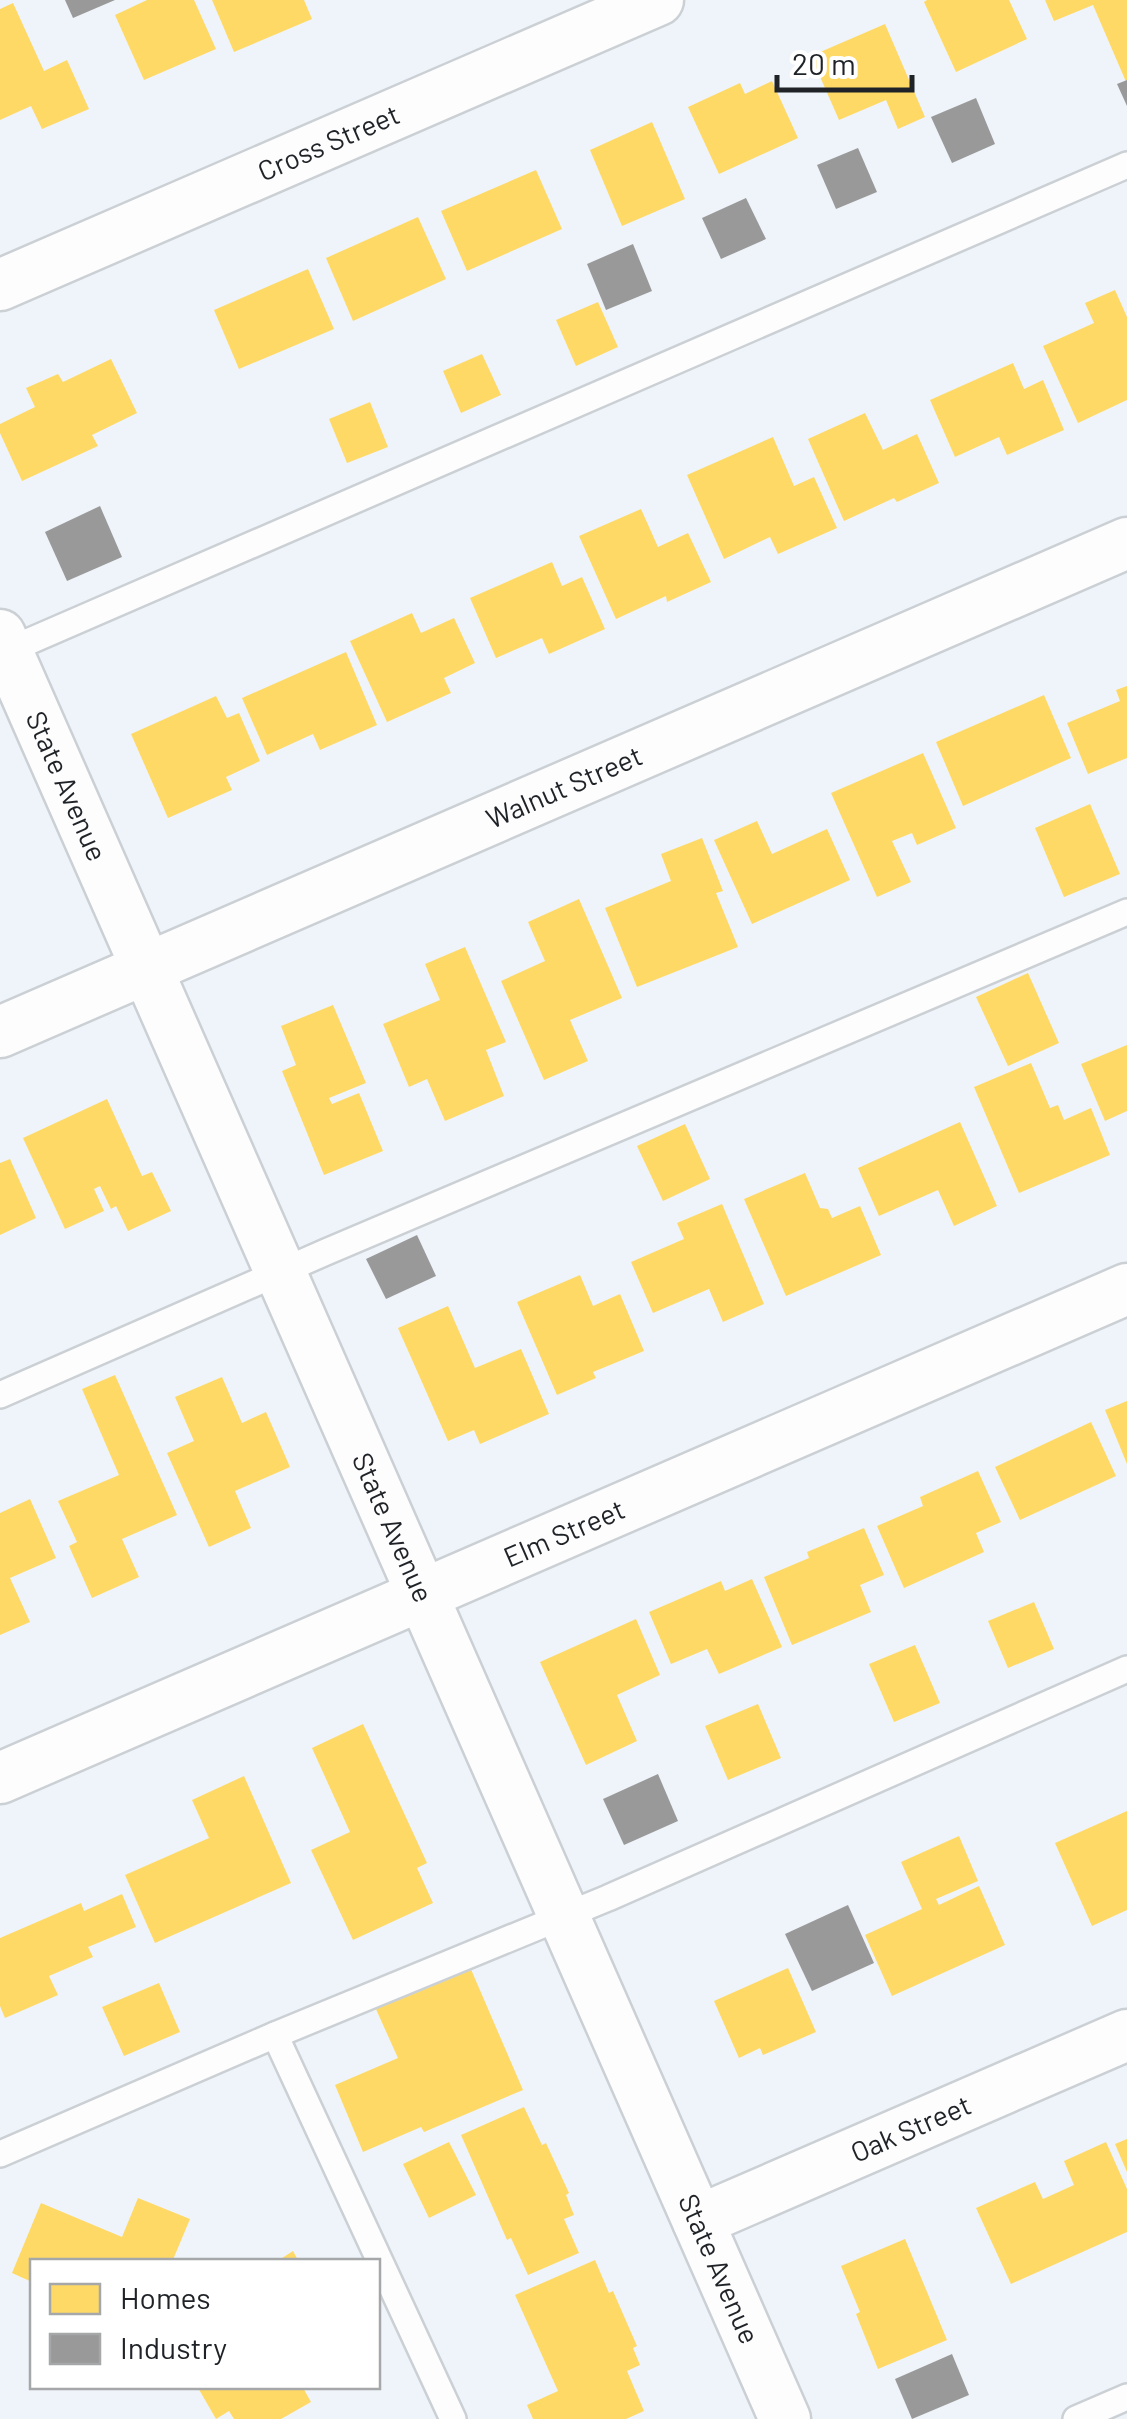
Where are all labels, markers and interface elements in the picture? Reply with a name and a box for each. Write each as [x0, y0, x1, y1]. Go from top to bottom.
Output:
scale bar [777, 30, 912, 92]
text: 20 m [792, 45, 856, 81]
street label: Cross Street [252, 96, 404, 187]
street label: State Avenue [20, 705, 115, 866]
street label: Walnut Street [481, 738, 647, 835]
street label: State Avenue [346, 1447, 441, 1607]
street label: Elm Street [498, 1491, 630, 1573]
street label: Oak Street [845, 2087, 976, 2169]
street label: State Avenue [672, 2188, 768, 2349]
legend [30, 2259, 380, 2389]
text: Homes [120, 2279, 211, 2315]
text: Industry [120, 2329, 227, 2365]

